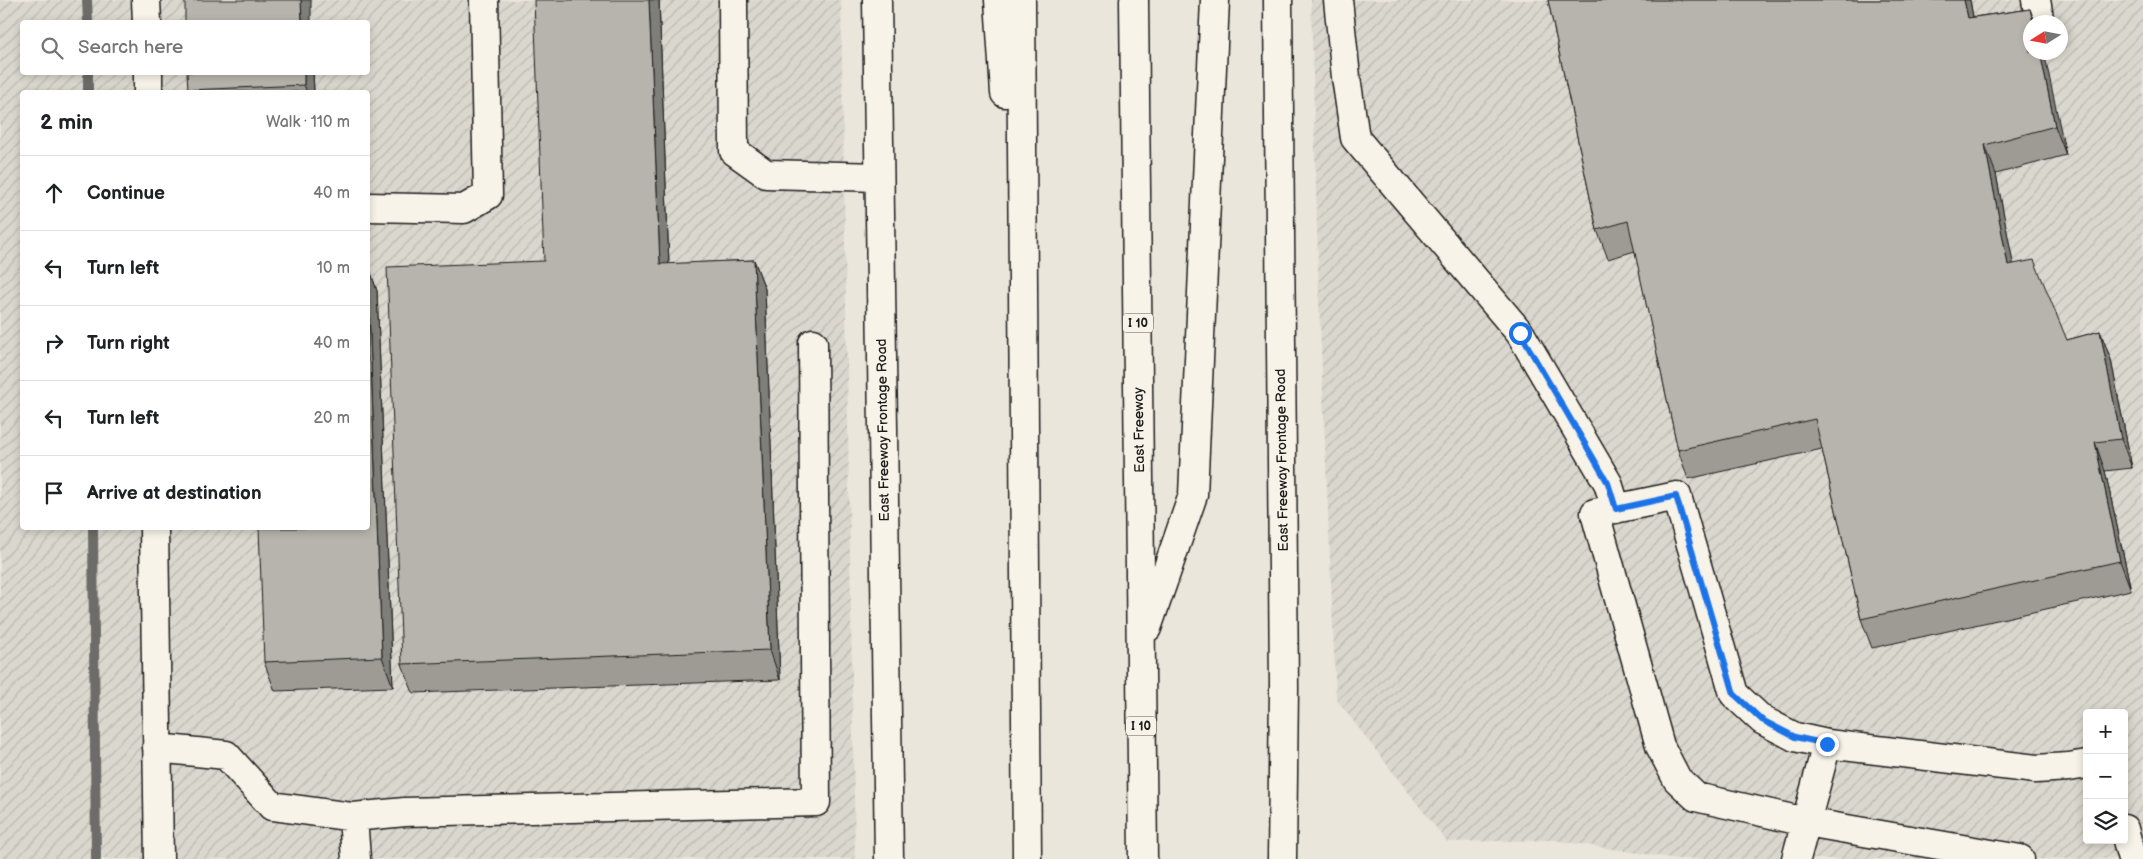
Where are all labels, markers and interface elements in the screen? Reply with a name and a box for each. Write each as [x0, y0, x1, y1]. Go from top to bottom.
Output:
north arrow [2023, 15, 2068, 60]
search box [20, 20, 370, 75]
icon: search [38, 34, 66, 62]
text: Search here [78, 36, 183, 59]
text: 2 min [40, 110, 93, 135]
text: Walk · 110 m [266, 113, 350, 132]
icon: ahead [40, 179, 68, 207]
text: Continue [87, 182, 165, 205]
text: 40 m [313, 184, 350, 203]
icon: left [40, 254, 68, 282]
text: Turn left [87, 257, 159, 280]
text: 10 m [317, 259, 350, 278]
road number: I 10 [1123, 314, 1153, 332]
route start [1509, 322, 1532, 345]
icon: right [40, 329, 68, 357]
text: Turn right [87, 332, 170, 355]
text: 40 m [313, 334, 350, 353]
street label: East Freeway Frontage Road [873, 338, 893, 522]
street label: East Freeway Frontage Road [1272, 368, 1292, 552]
street label: East Freeway [1130, 386, 1148, 473]
icon: left [40, 404, 68, 432]
text: Turn left [87, 407, 159, 430]
text: 20 m [314, 409, 350, 428]
icon: arrive [40, 479, 68, 507]
text: Arrive at destination [87, 482, 262, 505]
map controls [2083, 709, 2128, 844]
button: + [2083, 709, 2128, 754]
road number: I 10 [1126, 716, 1156, 736]
route end [1816, 733, 1839, 756]
button: − [2083, 754, 2128, 799]
button: layers [2083, 799, 2128, 844]

